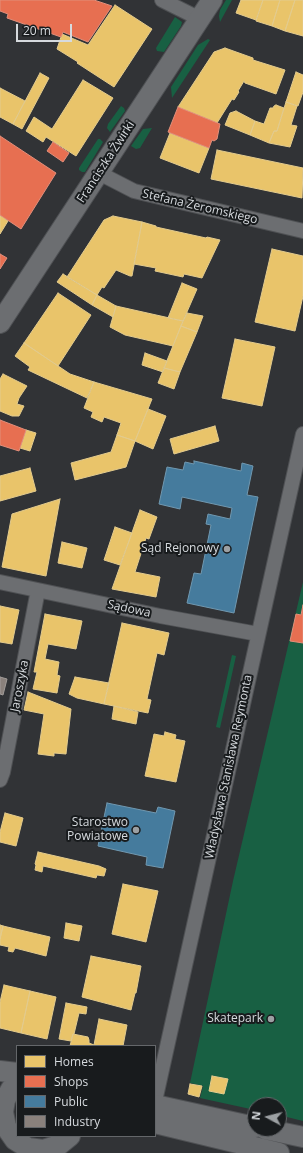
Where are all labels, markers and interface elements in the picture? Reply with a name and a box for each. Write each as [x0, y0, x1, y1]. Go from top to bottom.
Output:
scale bar [18, 16, 74, 42]
text: 20 m [23, 22, 51, 39]
street label: Franciszka Żwirki [74, 118, 138, 206]
street label: Stefana Żeromskiego [141, 187, 259, 227]
place label: Sąd Rejonowy [141, 542, 219, 556]
marker: Sąd Rejonowy [222, 544, 232, 554]
street label: Sądowa [106, 597, 152, 621]
street label: Jaroszyka [8, 659, 32, 713]
street label: Władysława Stanisława Reymonta [202, 674, 256, 860]
place label: Starostwo Powiatowe [67, 816, 128, 844]
marker: Starostwo Powiatowe [131, 825, 141, 835]
place label: Skatepark [207, 1012, 263, 1026]
marker: Skatepark [266, 1014, 276, 1024]
legend [16, 1045, 156, 1137]
text: Homes [54, 1053, 94, 1070]
text: Shops [54, 1073, 88, 1090]
text: Public [54, 1093, 88, 1110]
north arrow [247, 1097, 287, 1137]
text: N [248, 1110, 264, 1121]
text: Industry [54, 1113, 100, 1130]

